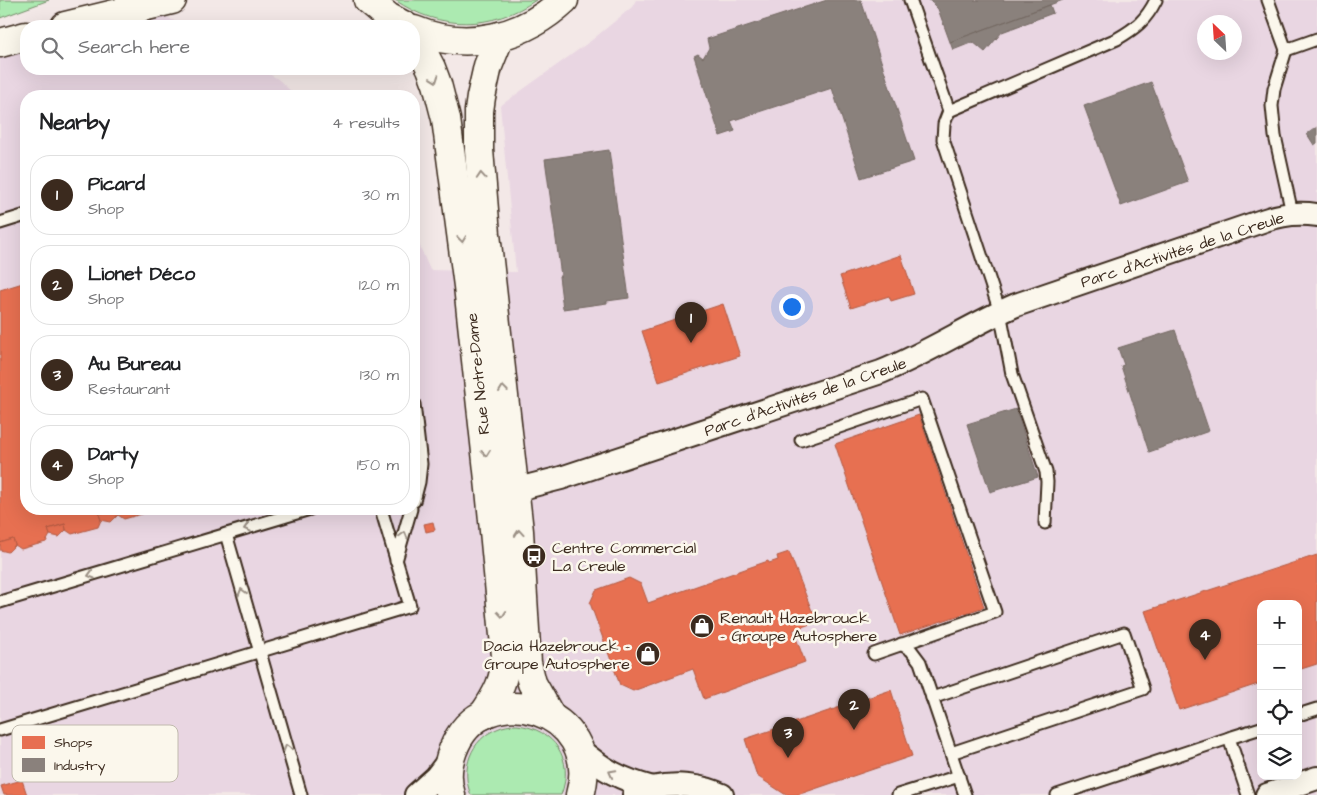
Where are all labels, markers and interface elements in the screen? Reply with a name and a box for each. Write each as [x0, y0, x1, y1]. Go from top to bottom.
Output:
north arrow [1197, 15, 1242, 60]
search box [20, 20, 420, 75]
icon: search [38, 34, 66, 62]
text: Search here [78, 34, 190, 61]
one-way arrow [429, 74, 439, 83]
text: Nearby [40, 108, 110, 137]
text: 4 results [332, 112, 400, 134]
text: Picard [88, 171, 145, 198]
one-way arrow [476, 171, 487, 179]
text: 1 [56, 184, 58, 206]
text: 30 m [362, 184, 399, 206]
text: Shop [88, 198, 124, 220]
street label: Parc d'Activités de la Creule [1078, 207, 1287, 293]
one-way arrow [456, 235, 467, 243]
text: Lionet Déco [88, 261, 195, 288]
text: 2 [52, 274, 62, 296]
text: 120 m [359, 274, 399, 296]
text: Shop [88, 288, 124, 310]
your location [779, 294, 805, 320]
pin: 1 [675, 302, 707, 343]
street label: Rue Notre-Dame [461, 312, 495, 436]
text: Au Bureau [88, 351, 181, 378]
street label: Parc d'Activités de la Creule [701, 352, 910, 442]
text: 3 [53, 364, 61, 386]
text: 130 m [360, 364, 399, 386]
text: Restaurant [88, 378, 170, 400]
one-way arrow [498, 385, 509, 393]
text: Darty [88, 441, 139, 468]
one-way arrow [480, 449, 491, 457]
text: 4 [52, 454, 62, 476]
text: 150 m [357, 454, 399, 476]
text: Shop [88, 468, 124, 490]
one-way arrow [243, 522, 251, 532]
one-way arrow [513, 529, 524, 537]
one-way arrow [398, 531, 408, 539]
place label: Centre Commercial La Creule [552, 537, 696, 577]
bus stop icon: Centre Commercial La Creule [521, 543, 547, 569]
one-way arrow [87, 569, 96, 579]
one-way arrow [238, 588, 248, 597]
map controls [1257, 600, 1302, 780]
button: + [1257, 600, 1302, 645]
place label: Renault Hazebrouck - Groupe Autosphere [720, 607, 878, 647]
one-way arrow [496, 611, 507, 619]
shop icon: Renault Hazebrouck - Groupe Autosphere [689, 613, 715, 639]
pin: 4 [1189, 619, 1221, 660]
place label: Dacia Hazebrouck - Groupe Autosphere [484, 635, 630, 675]
shop icon: Dacia Hazebrouck - Groupe Autosphere [635, 641, 661, 667]
button: − [1257, 645, 1302, 690]
pin: 2 [838, 689, 870, 730]
button: locate [1257, 690, 1302, 735]
pin: 3 [772, 717, 804, 758]
legend [12, 725, 178, 782]
text: Shops [54, 733, 93, 753]
button: layers [1257, 735, 1302, 780]
one-way arrow [283, 745, 293, 753]
text: Industry [54, 756, 106, 776]
one-way arrow [609, 770, 618, 780]

